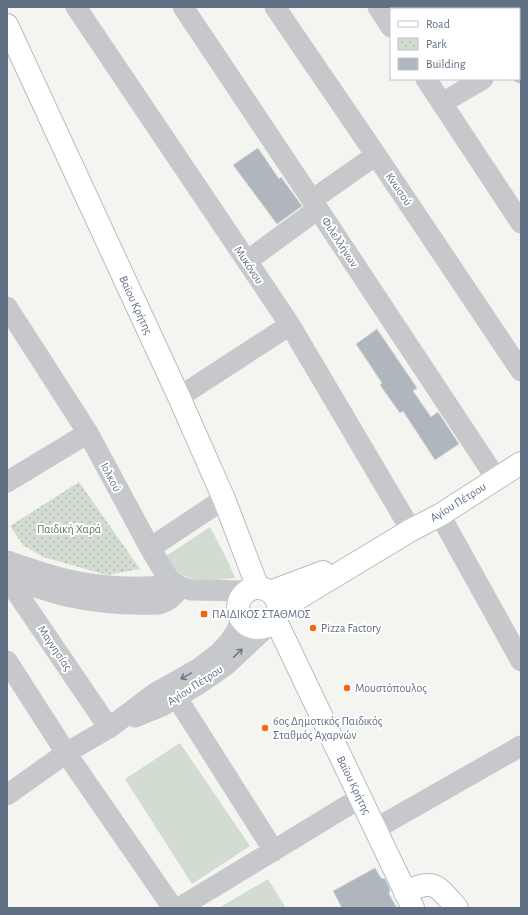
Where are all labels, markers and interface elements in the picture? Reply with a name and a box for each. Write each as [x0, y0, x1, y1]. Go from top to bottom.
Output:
legend [390, 8, 520, 80]
text: Road [426, 18, 450, 30]
text: Park [426, 38, 447, 50]
text: Building [426, 58, 466, 70]
street label: Κνωσού [384, 170, 414, 208]
street label: Φιλελλήνων [319, 215, 361, 269]
street label: Μυκόνου [232, 244, 266, 286]
street label: Βαϊου Κρήτης [116, 274, 155, 337]
street label: Ιολκού [98, 460, 124, 494]
street label: Αγίου Πέτρου [428, 480, 488, 524]
park label: Παιδική Χαρά [37, 523, 101, 535]
place label: ΠΑΙΔΙΚΟΣ ΣΤΑΘΜΟΣ [212, 608, 311, 620]
marker: ΠΑΙΔΙΚΟΣ ΣΤΑΘΜΟΣ [199, 609, 209, 619]
place label: Pizza Factory [321, 622, 381, 635]
street label: Μαγνησίας [35, 623, 75, 674]
marker: Pizza Factory [308, 623, 318, 633]
one-way arrow [233, 648, 243, 658]
street label: Αγίου Πέτρου [165, 663, 225, 707]
one-way arrow [180, 672, 192, 680]
place label: Μουστόπουλος [355, 682, 427, 695]
marker: Μουστόπουλος [342, 683, 352, 693]
place label: 6ος Δημοτικός Παιδικός Σταθμός Αχαρνών [273, 715, 383, 742]
marker: 6ος Δημοτικός Παιδικός Σταθμός Αχαρνών [260, 723, 270, 733]
street label: Βαϊου Κρήτης [334, 754, 373, 817]

